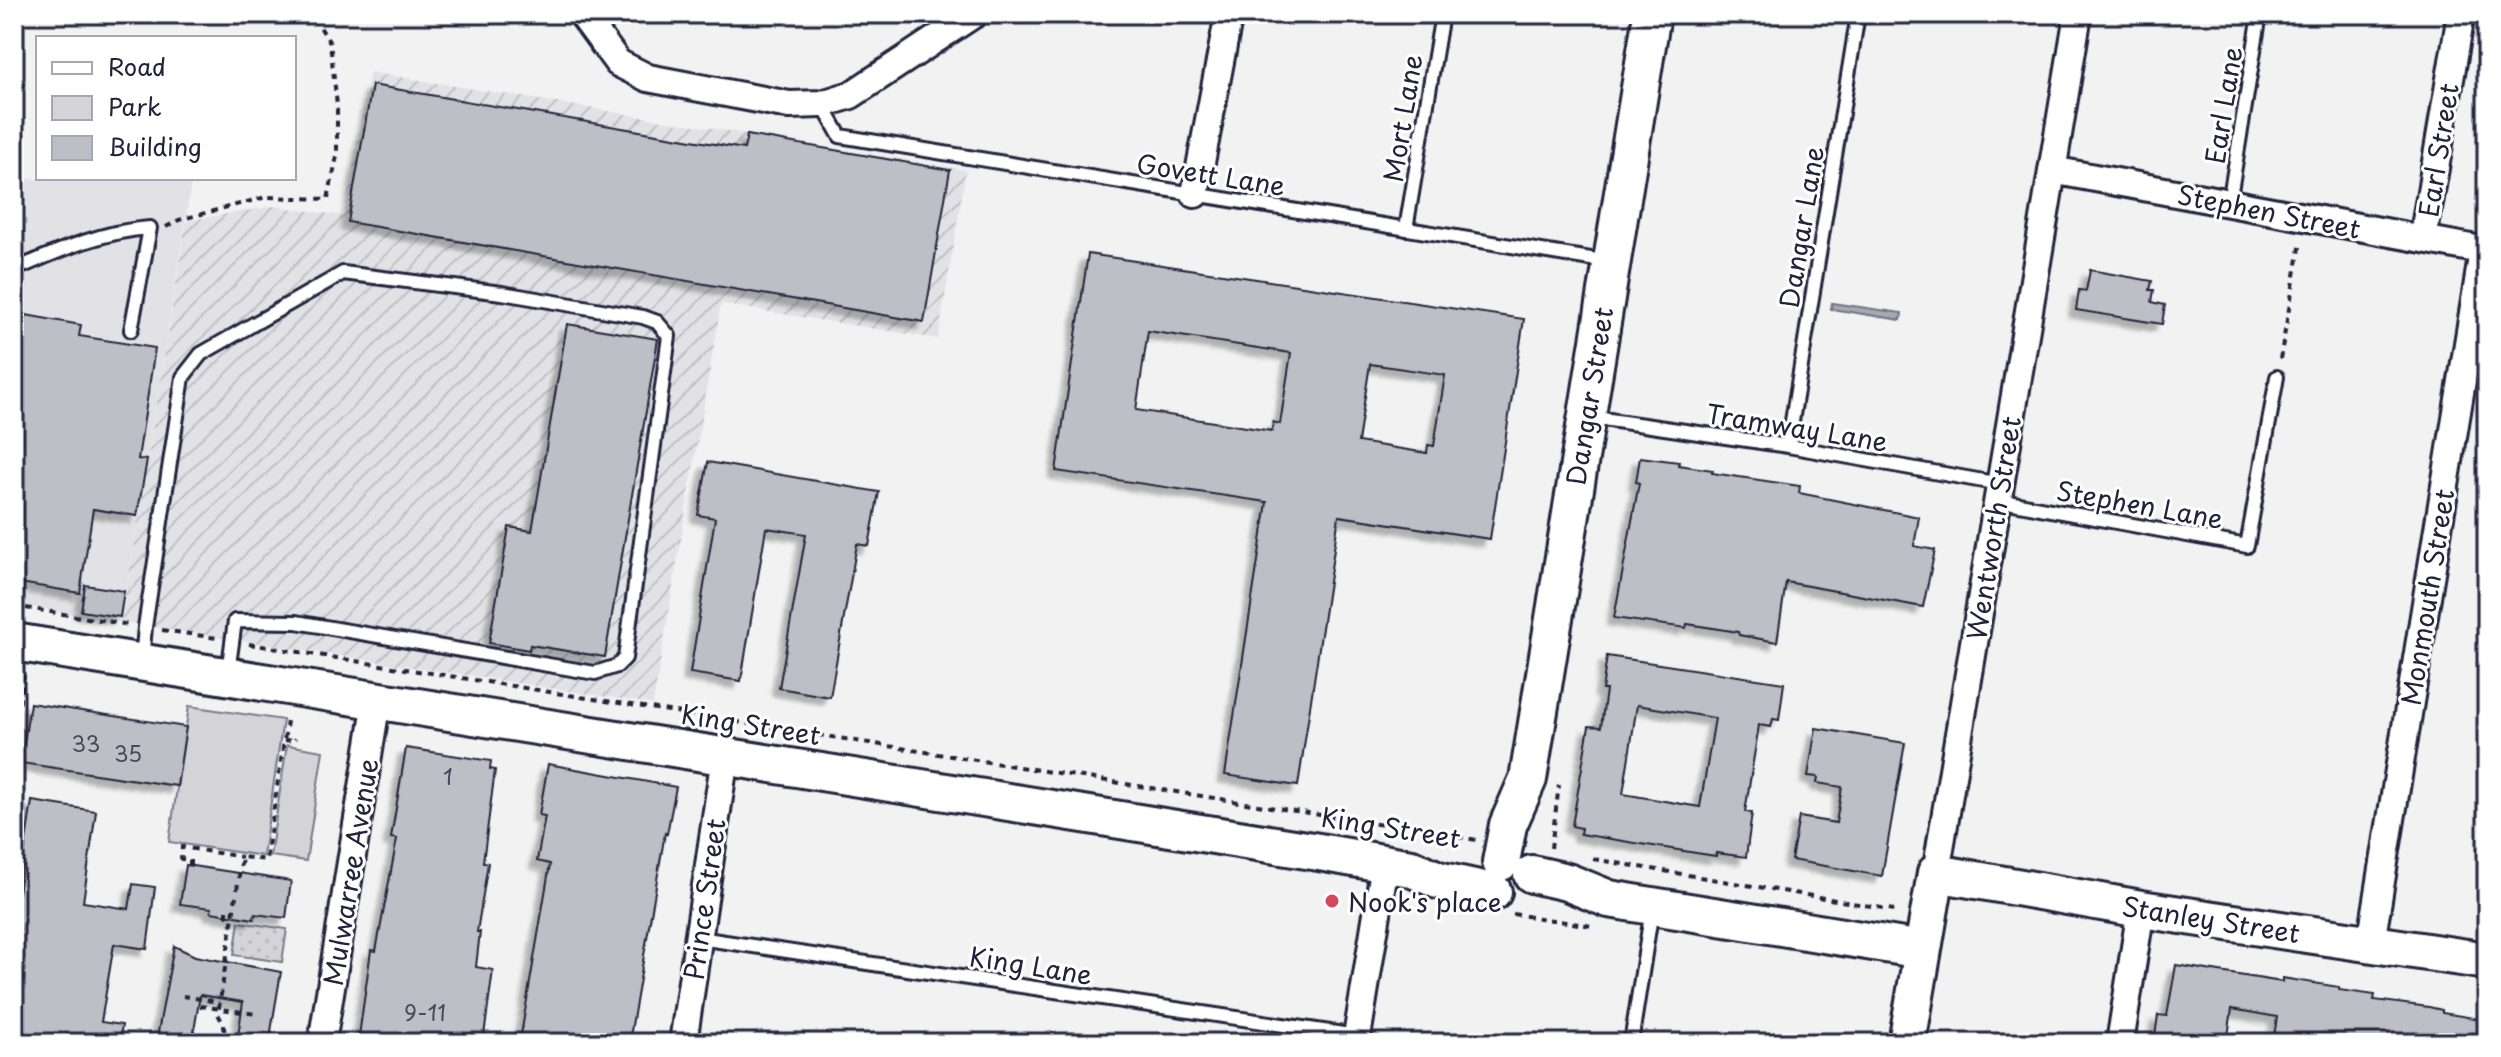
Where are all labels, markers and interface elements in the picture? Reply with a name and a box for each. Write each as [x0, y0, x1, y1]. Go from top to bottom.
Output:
legend [36, 36, 296, 180]
street label: Earl Lane [2195, 44, 2251, 166]
text: Road [108, 48, 166, 84]
street label: Mort Lane [1373, 51, 1431, 185]
street label: Earl Street [2408, 80, 2468, 220]
text: Park [108, 88, 162, 124]
text: Building [108, 128, 202, 164]
street label: Govett Lane [1134, 143, 1288, 205]
street label: Dangar Lane [1769, 143, 1833, 311]
street label: Stephen Street [2174, 174, 2364, 248]
street label: Dangar Street [1556, 304, 1622, 488]
street label: Tramway Lane [1703, 393, 1891, 461]
street label: Wentworth Street [1956, 413, 2030, 643]
street label: Stephen Lane [2054, 470, 2226, 538]
street label: Monmouth Street [2391, 486, 2463, 708]
street label: King Street [678, 694, 824, 754]
house number: 33 [72, 726, 100, 759]
house number: 35 [114, 736, 142, 769]
street label: Mulwarree Avenue [313, 756, 387, 988]
house number: 1 [443, 759, 453, 792]
street label: King Street [1318, 797, 1464, 857]
street label: Prince Street [673, 816, 735, 982]
place label: Nook's place [1348, 882, 1502, 921]
street label: Stanley Street [2119, 886, 2303, 952]
marker: Nook's place [1323, 892, 1341, 910]
street label: King Lane [967, 936, 1095, 994]
house number: 9-11 [404, 995, 446, 1028]

